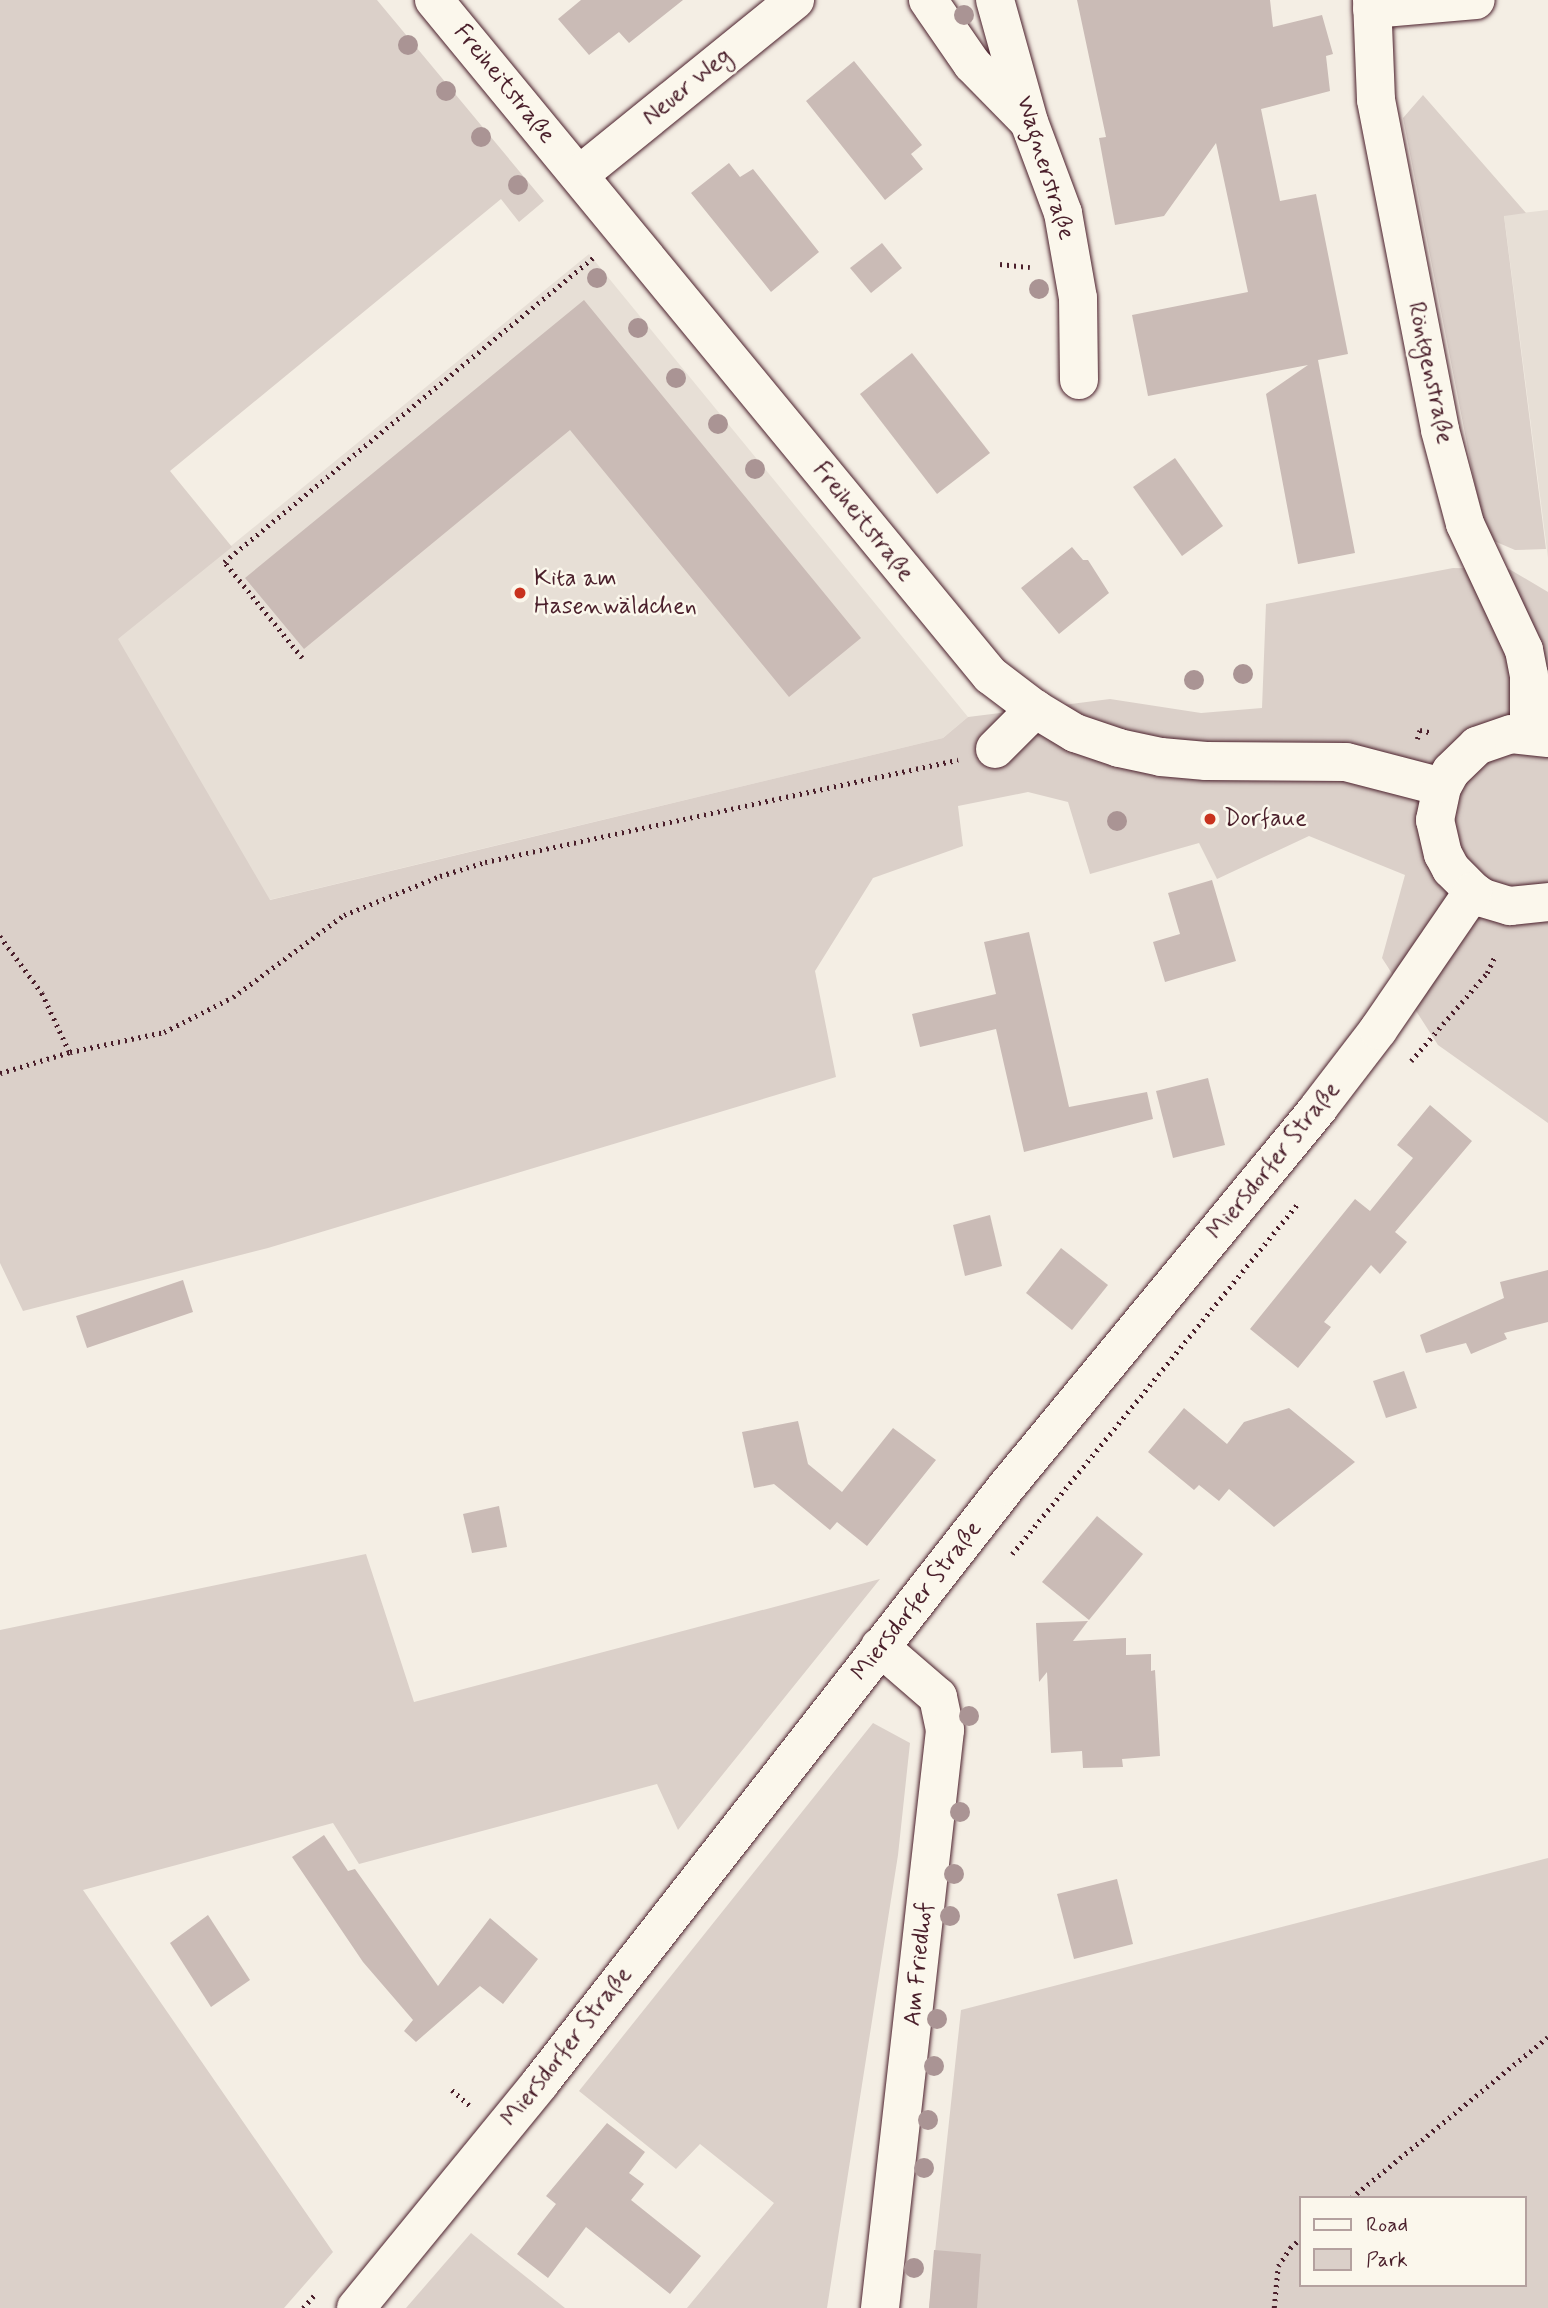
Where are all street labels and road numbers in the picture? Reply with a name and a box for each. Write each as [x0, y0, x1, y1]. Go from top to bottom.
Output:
street label: Freiheitstraße [447, 18, 561, 150]
street label: Neuer Weg [636, 42, 738, 132]
street label: Wagnerstraße [1009, 92, 1081, 244]
street label: Röntgenstraße [1401, 299, 1459, 447]
street label: Freiheitstraße [806, 456, 920, 588]
street label: Miersdorfer Straße [1202, 1076, 1346, 1246]
street label: Miersdorfer Straße [846, 1515, 988, 1687]
street label: Am Friedhof [898, 1901, 940, 2027]
street label: Miersdorfer Straße [496, 1961, 638, 2133]

